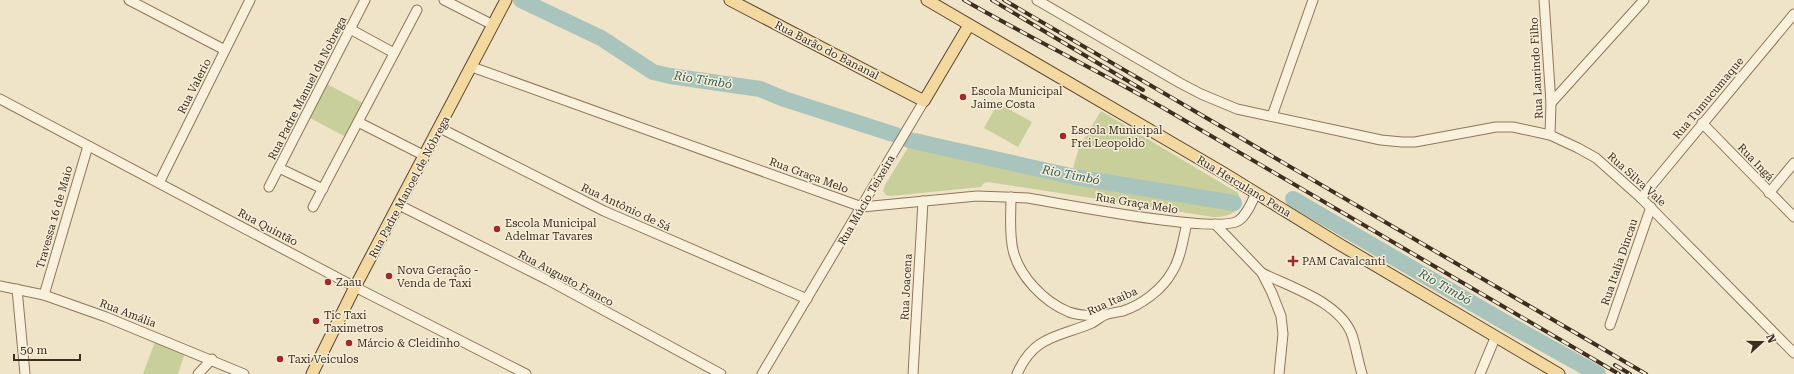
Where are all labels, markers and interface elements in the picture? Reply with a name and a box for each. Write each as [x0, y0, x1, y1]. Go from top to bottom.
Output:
street label: Rua Padre Manuel da Nobrega [266, 14, 349, 162]
street label: Rua Laurindo Filho [1527, 17, 1546, 119]
street label: Rua Barão do Bananal [772, 18, 882, 83]
street label: Rua Tumucumaque [1670, 55, 1746, 142]
street label: Rua Valerio [175, 56, 214, 116]
water label: Rio Timbó [672, 68, 733, 91]
place label: Escola Municipal Jaime Costa [971, 85, 1063, 111]
marker: Escola Municipal Jaime Costa [958, 92, 968, 102]
street label: Rua Padre Manoel de Nóbrega [366, 114, 453, 261]
place label: Escola Municipal Frei Leopoldo [1071, 124, 1163, 150]
marker: Escola Municipal Frei Leopoldo [1058, 131, 1068, 141]
street label: Rua Ingá [1735, 141, 1776, 184]
street label: Rua Silva Vale [1605, 150, 1669, 209]
street label: Rua Múcio Teixeira [835, 153, 898, 248]
street label: Rua Herculano Pena [1194, 153, 1293, 220]
street label: Rua Graça Melo [767, 155, 850, 196]
water label: Rio Timbó [1040, 162, 1101, 187]
street label: Travessa 16 de Maio [34, 164, 75, 270]
street label: Rua Antônio de Sá [579, 181, 673, 234]
street label: Rua Graça Melo [1095, 191, 1179, 216]
street label: Rua Quintão [236, 206, 300, 249]
place label: Escola Municipal Adelmar Tavares [505, 217, 597, 243]
street label: Rua Italia Dincau [1599, 217, 1640, 307]
marker: Escola Municipal Adelmar Tavares [492, 224, 502, 234]
street label: Rua Augusto Franco [516, 248, 616, 309]
street label: Rua Joacena [898, 253, 915, 321]
marker: PAM Cavalcanti [1287, 255, 1299, 267]
place label: PAM Cavalcanti [1302, 255, 1386, 268]
place label: Nova Geração - Venda de Taxi [397, 264, 479, 290]
water label: Rio Timbó [1415, 266, 1474, 308]
marker: Nova Geração - Venda de Taxi [384, 271, 394, 281]
place label: Zaau [336, 276, 362, 289]
marker: Zaau [323, 277, 333, 287]
street label: Rua Itaiba [1085, 285, 1139, 318]
street label: Rua Amália [98, 297, 158, 330]
place label: Tic Taxi Taximetros [324, 309, 383, 335]
marker: Tic Taxi Taximetros [311, 316, 321, 326]
north arrow [1742, 322, 1782, 362]
text: N [1763, 332, 1779, 345]
scale bar [14, 336, 80, 362]
place label: Márcio & Cleidinho [357, 337, 460, 350]
marker: Márcio & Cleidinho [344, 338, 354, 348]
text: 50 m [20, 343, 47, 357]
place label: Taxi Veiculos [288, 353, 358, 366]
marker: Taxi Veiculos [275, 354, 285, 364]

